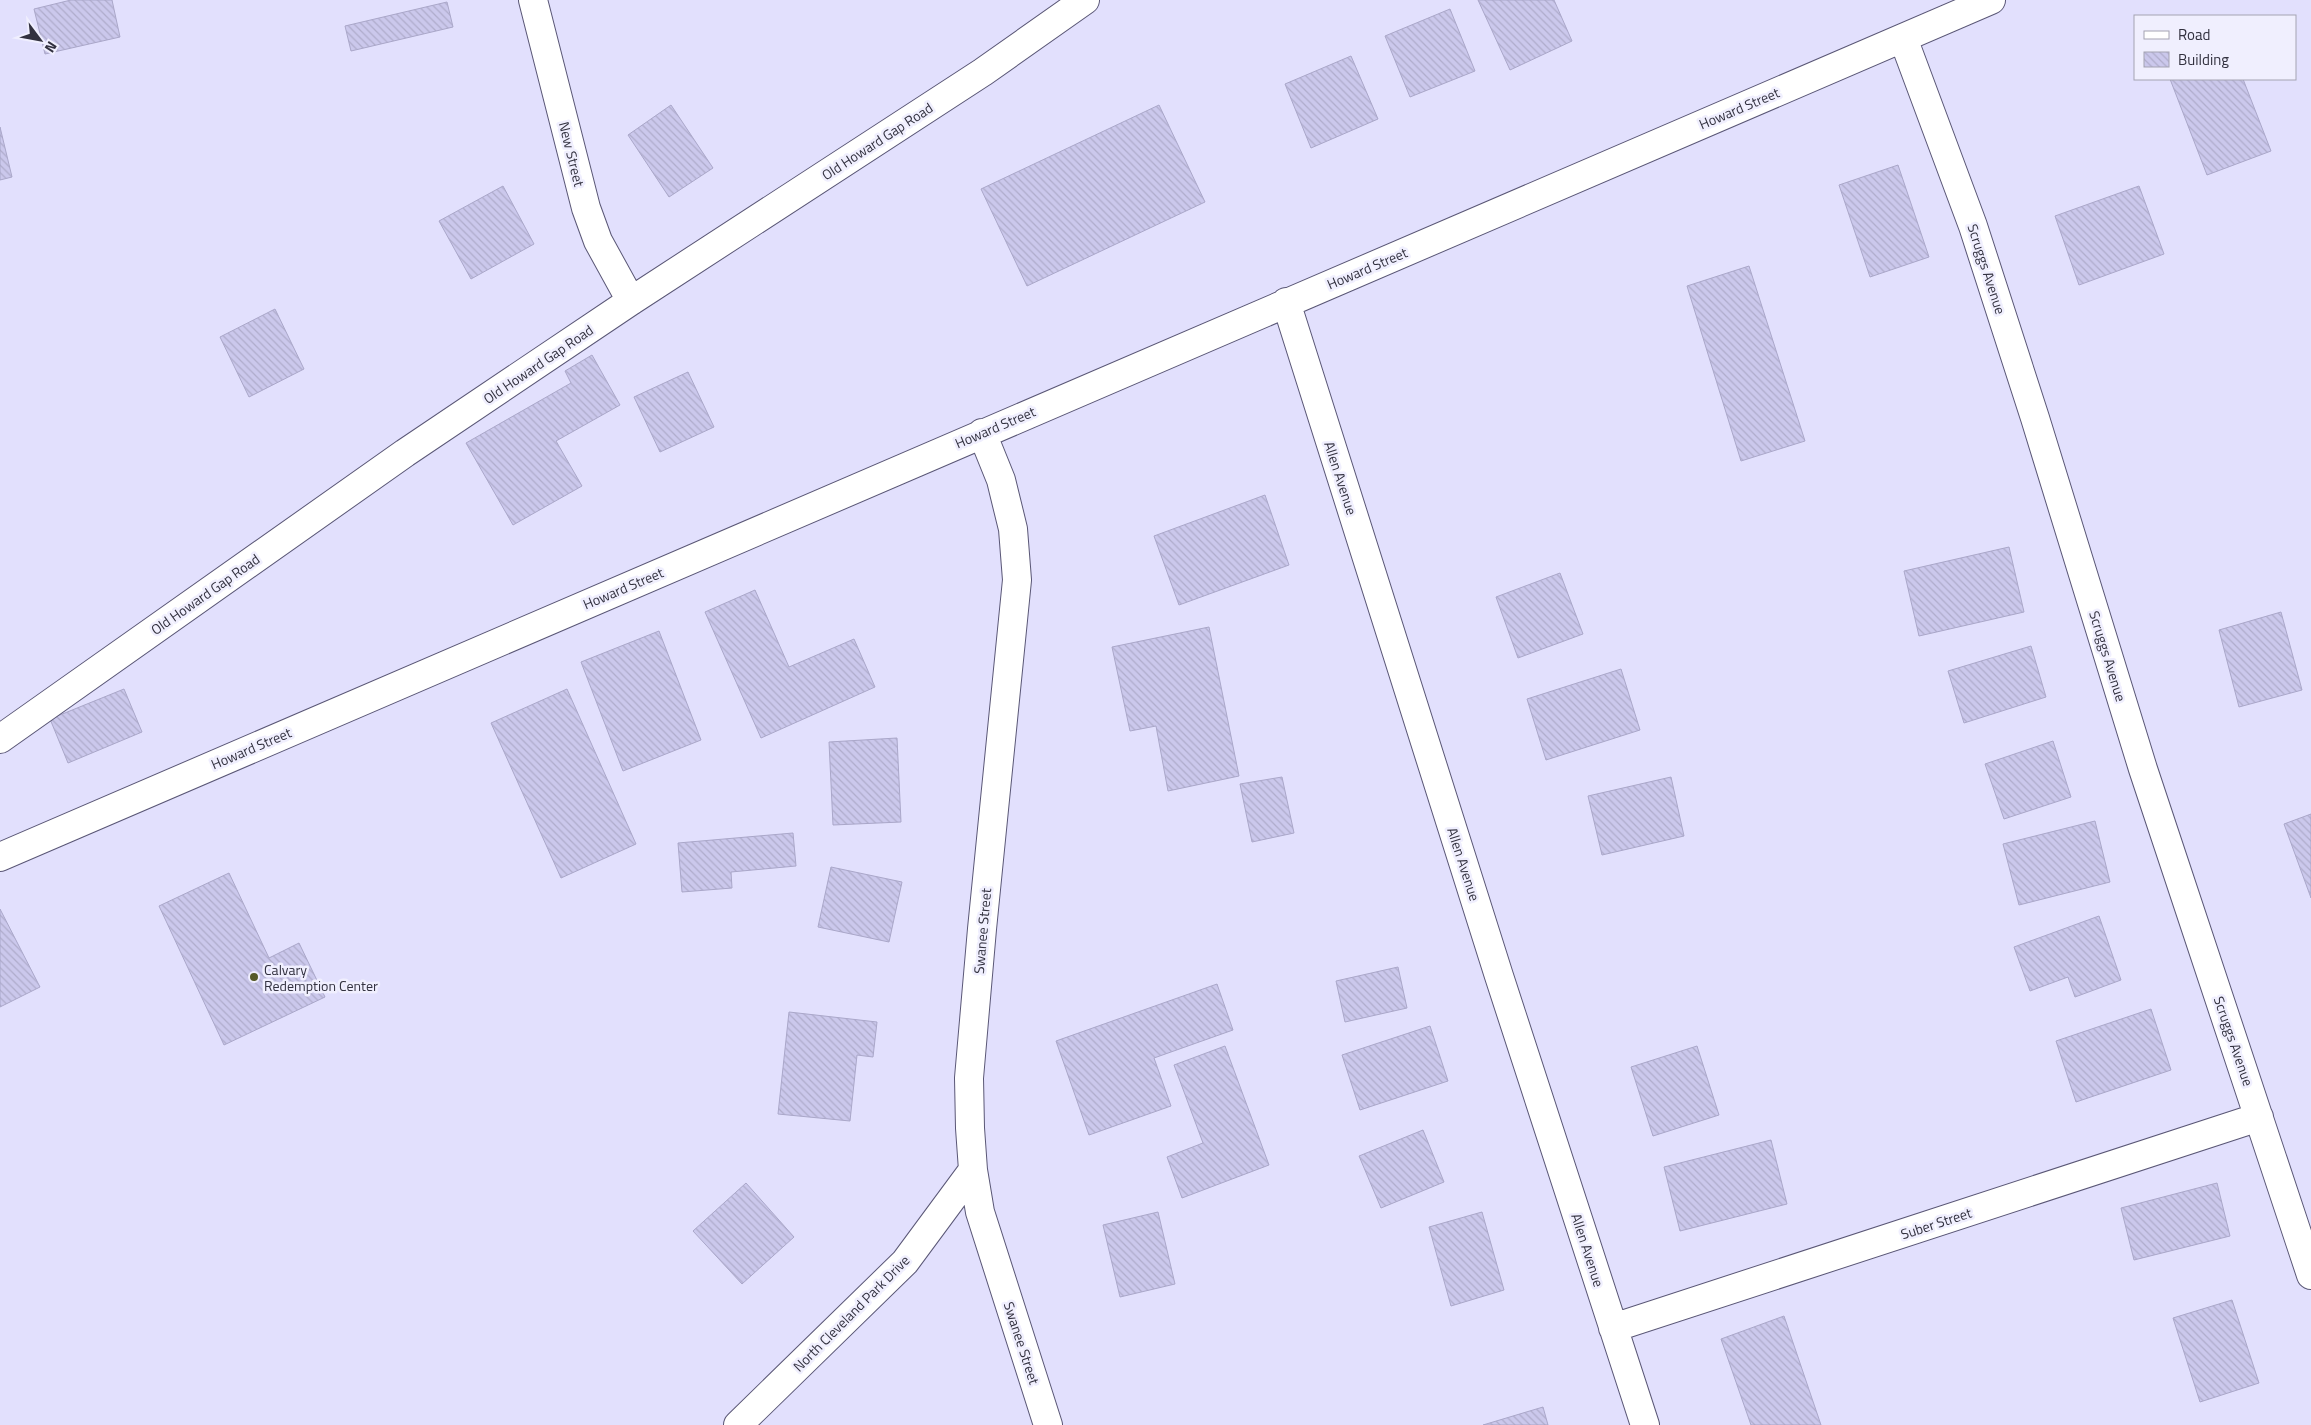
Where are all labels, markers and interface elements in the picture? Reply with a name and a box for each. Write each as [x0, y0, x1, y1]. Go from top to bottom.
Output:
north arrow [15, 15, 65, 65]
legend [2134, 15, 2296, 80]
text: Road [2178, 23, 2210, 46]
text: N [40, 37, 63, 57]
text: Building [2178, 48, 2229, 71]
street label: Howard Street [1696, 82, 1783, 134]
street label: Old Howard Gap Road [817, 97, 937, 185]
street label: New Street [554, 119, 590, 189]
street label: Scruggs Avenue [1963, 221, 2011, 317]
street label: Howard Street [1324, 242, 1411, 294]
street label: Old Howard Gap Road [479, 319, 597, 409]
street label: Howard Street [952, 401, 1039, 453]
street label: Allen Avenue [1319, 438, 1363, 518]
street label: Old Howard Gap Road [146, 548, 264, 640]
street label: Howard Street [580, 562, 667, 614]
street label: Scruggs Avenue [2084, 608, 2132, 704]
street label: Howard Street [208, 722, 295, 774]
street label: Allen Avenue [1442, 824, 1486, 904]
street label: Swanee Street [968, 887, 996, 975]
place label: Calvary Redemption Center [264, 959, 378, 996]
marker: Calvary Redemption Center [248, 971, 260, 983]
street label: Scruggs Avenue [2209, 993, 2259, 1089]
street label: Suber Street [1898, 1202, 1974, 1244]
street label: Allen Avenue [1566, 1210, 1610, 1290]
street label: North Cleveland Park Drive [788, 1250, 914, 1376]
street label: Swanee Street [999, 1299, 1045, 1387]

